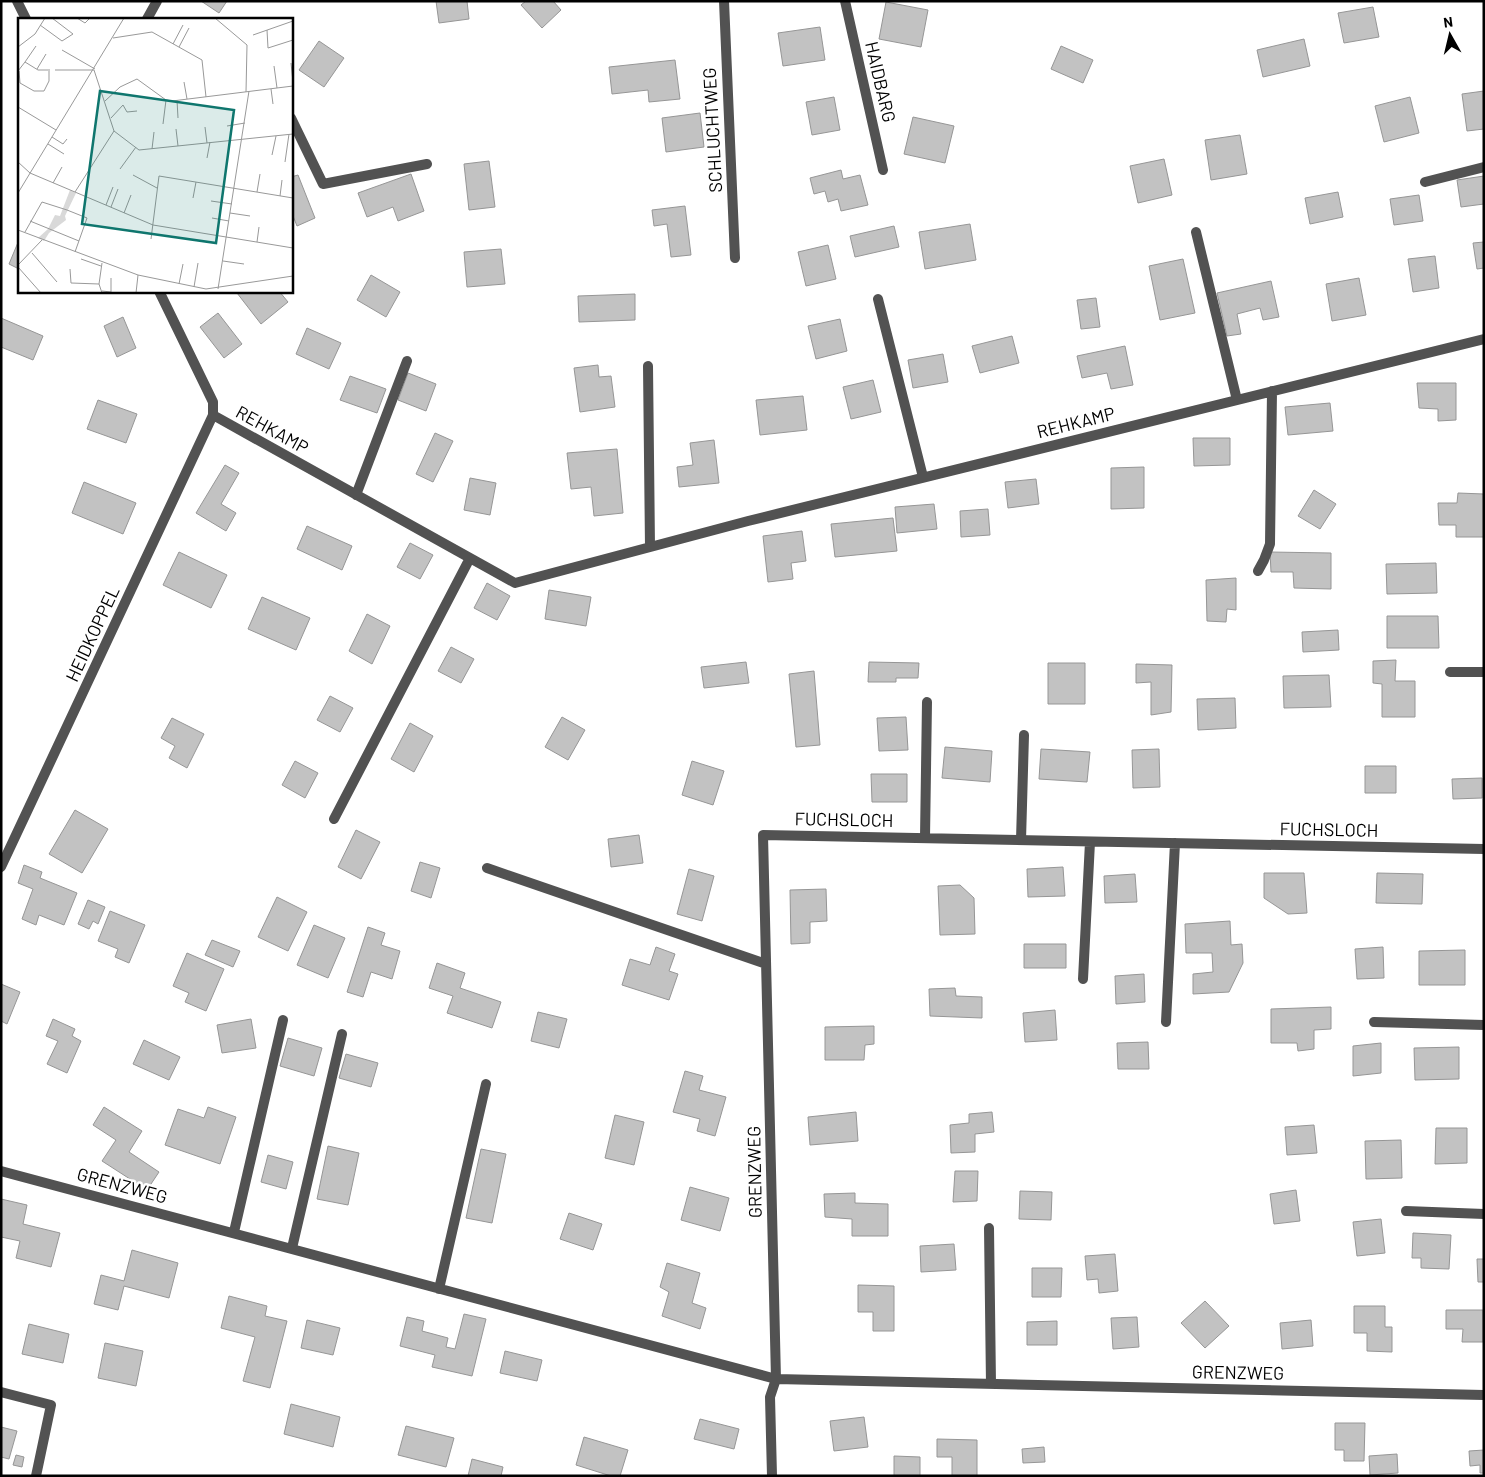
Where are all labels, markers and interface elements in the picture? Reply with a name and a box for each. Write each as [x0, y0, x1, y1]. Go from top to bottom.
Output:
north arrow [1425, 10, 1475, 60]
text: N [1442, 13, 1454, 31]
inset map [18, 18, 292, 292]
street label: HAIDBARG [861, 39, 901, 124]
street label: SCHLUCHTWEG [698, 67, 726, 193]
street label: REHKAMP [232, 400, 313, 458]
street label: REHKAMP [1034, 402, 1117, 442]
street label: HEIDKOPPEL [60, 582, 124, 685]
street label: FUCHSLOCH [794, 807, 894, 831]
street label: FUCHSLOCH [1279, 817, 1379, 841]
street label: GRENZWEG [742, 1126, 766, 1218]
street label: GRENZWEG [75, 1162, 170, 1208]
street label: GRENZWEG [1192, 1360, 1284, 1384]

